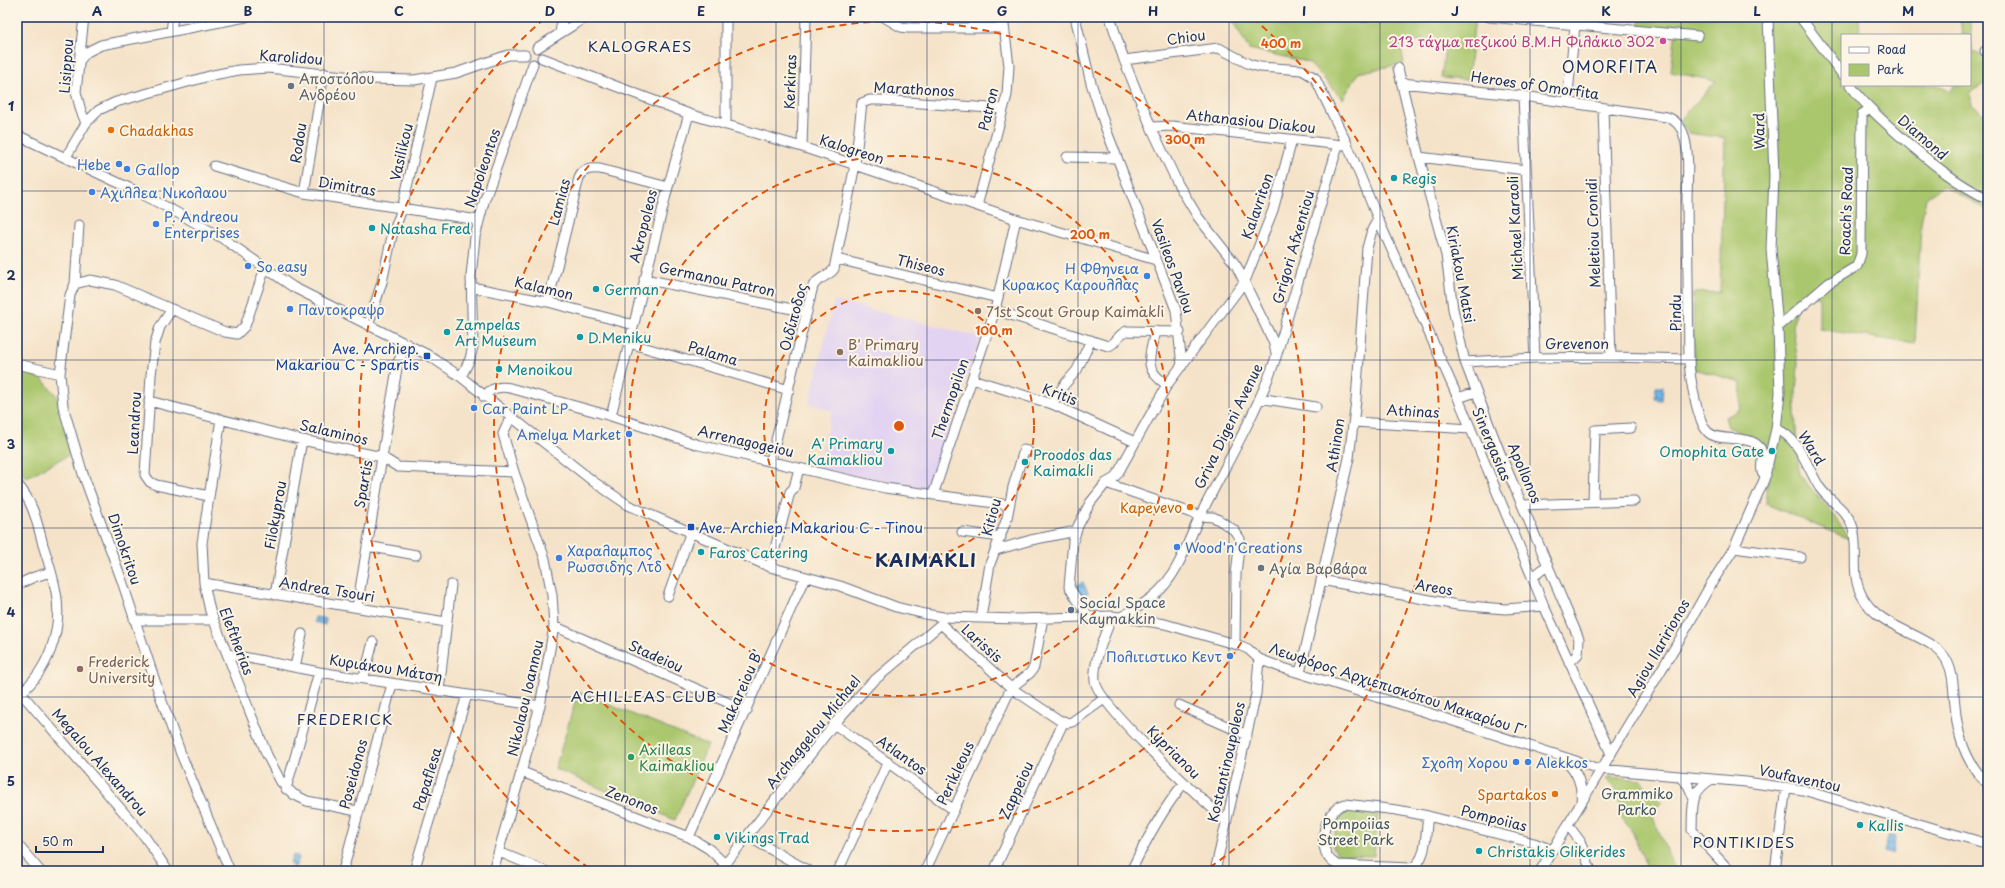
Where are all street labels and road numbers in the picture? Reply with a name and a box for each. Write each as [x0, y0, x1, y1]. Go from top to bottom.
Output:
street label: Chiou [1165, 24, 1207, 50]
street label: Lisippou [54, 38, 78, 94]
street label: Karolidou [259, 44, 323, 70]
street label: Kerkiras [779, 54, 801, 110]
street label: Heroes of Omorfita [1469, 66, 1601, 104]
street label: Marathonos [873, 76, 955, 102]
street label: Patron [972, 85, 1004, 133]
street label: Athanasiou Diakou [1185, 104, 1317, 138]
street label: Diamond [1893, 109, 1953, 165]
street label: Ward [1748, 112, 1770, 150]
street label: Rodou [284, 121, 312, 165]
street label: Vasilikou [384, 121, 418, 183]
street label: Napoleontos [459, 126, 505, 210]
street label: Kalogreon [817, 129, 887, 169]
street label: Roach's Road [1834, 166, 1858, 256]
street label: Kalavriton [1236, 170, 1278, 242]
street label: Dimitras [316, 171, 378, 201]
street label: Michael Karaoli [1502, 175, 1528, 281]
street label: Lamias [543, 176, 575, 228]
street label: Meletiou Cronidi [1581, 178, 1605, 288]
street label: Akropoleos [624, 187, 662, 265]
street label: Grigori Afxentiou [1267, 188, 1319, 306]
street label: Vasileos Pavlou [1146, 216, 1200, 316]
street label: Kiriakou Matsi [1441, 223, 1481, 325]
street label: Thiseos [895, 249, 947, 281]
street label: Germanou Patron [657, 256, 777, 302]
street label: Kalamon [512, 271, 576, 305]
street label: Οιδίποδος [774, 281, 812, 353]
street label: Pindu [1665, 294, 1686, 332]
street label: Grevenon [1545, 333, 1609, 354]
street label: Palama [685, 335, 741, 371]
street label: Thermopilon [926, 355, 974, 443]
street label: Griva Digeni Avenue [1188, 359, 1268, 492]
street label: Kritis [1039, 378, 1081, 410]
street label: Leandrou [122, 391, 146, 455]
street label: Athinas [1386, 399, 1440, 423]
street label: Sinergasias [1467, 404, 1517, 484]
street label: Salaminos [298, 414, 370, 450]
street label: Athinon [1320, 417, 1350, 473]
street label: Arrenagogeiou [696, 420, 796, 462]
street label: Ward [1793, 427, 1831, 469]
street label: Apollonos [1503, 439, 1547, 507]
street label: Spartis [348, 458, 378, 510]
street label: Filokyprou [259, 479, 291, 551]
street label: Kitiou [976, 496, 1006, 538]
street label: Dimokritou [103, 510, 147, 588]
street label: Andrea Tsouri [278, 571, 376, 607]
street label: Areos [1414, 573, 1454, 601]
street label: Agiou Ilaririonos [1621, 595, 1695, 701]
street label: Eleftherias [214, 604, 260, 678]
street label: Larissis [957, 619, 1007, 667]
street label: Stadeiou [625, 635, 687, 677]
street label: Λεωφόρος Αρχιεπισκόπου Μακαρίου Γ' [1267, 637, 1529, 741]
street label: Nikolaou Ioannou [501, 638, 549, 758]
street label: Makareiou B' [712, 646, 768, 736]
street label: Κυριάκου Μάτση [328, 649, 444, 687]
street label: Archaggelou Michael [761, 671, 865, 793]
street label: Kostantinoupoleos [1202, 700, 1250, 824]
street label: Megalou Alexandrou [47, 703, 153, 821]
street label: Kyprianou [1143, 721, 1205, 783]
street label: Atlantos [873, 730, 931, 780]
street label: Poseidonos [334, 737, 372, 811]
street label: Perikleous [931, 738, 979, 808]
street label: Papaflesa [407, 744, 447, 813]
street label: Zappeiou [993, 758, 1039, 822]
street label: Voufaventou [1757, 759, 1843, 797]
street label: Zenonos [602, 780, 662, 820]
street label: Pompoiias [1459, 800, 1529, 836]

